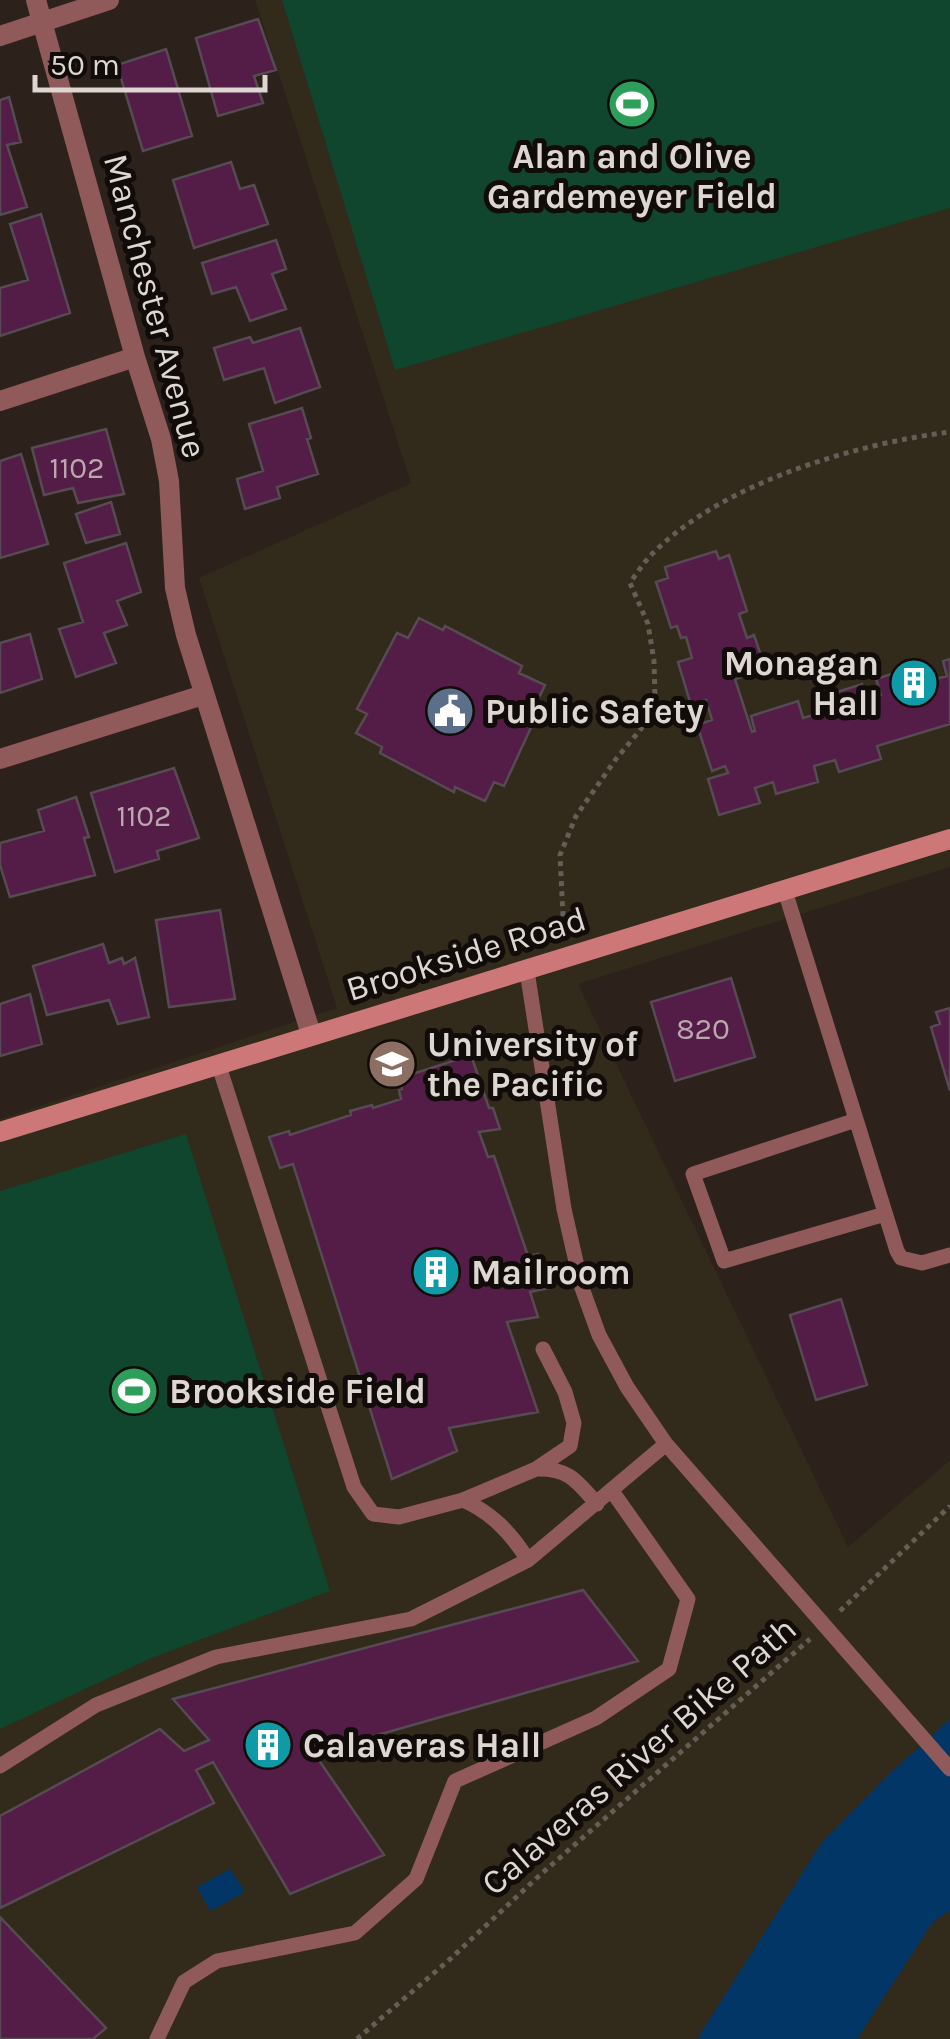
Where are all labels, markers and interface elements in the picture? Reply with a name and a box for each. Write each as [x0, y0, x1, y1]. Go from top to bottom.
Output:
scale bar [35, 30, 265, 92]
text: 50 m [50, 47, 120, 83]
sports icon: Alan and Olive Gardemeyer Field [606, 78, 658, 130]
place label: Alan and Olive Gardemeyer Field [487, 136, 777, 218]
street label: Manchester Avenue [95, 150, 215, 462]
house number: 1102 [49, 450, 105, 486]
place label: Monagan Hall [724, 643, 879, 724]
building icon: Monagan Hall [888, 657, 940, 709]
public building icon: Public Safety [424, 685, 476, 737]
place label: Public Safety [485, 691, 704, 733]
house number: 1102 [116, 798, 172, 834]
street label: Brookside Road [341, 898, 591, 1010]
house number: 820 [676, 1011, 730, 1047]
place label: University of the Pacific [427, 1024, 638, 1105]
school or university icon: University of the Pacific [366, 1038, 418, 1090]
building icon: Mailroom [410, 1246, 462, 1298]
place label: Mailroom [471, 1252, 631, 1293]
sports icon: Brookside Field [108, 1365, 160, 1417]
place label: Brookside Field [169, 1371, 426, 1412]
street label: Calaveras River Bike Path [473, 1608, 805, 1904]
building icon: Calaveras Hall [242, 1719, 294, 1771]
place label: Calaveras Hall [303, 1725, 542, 1766]

